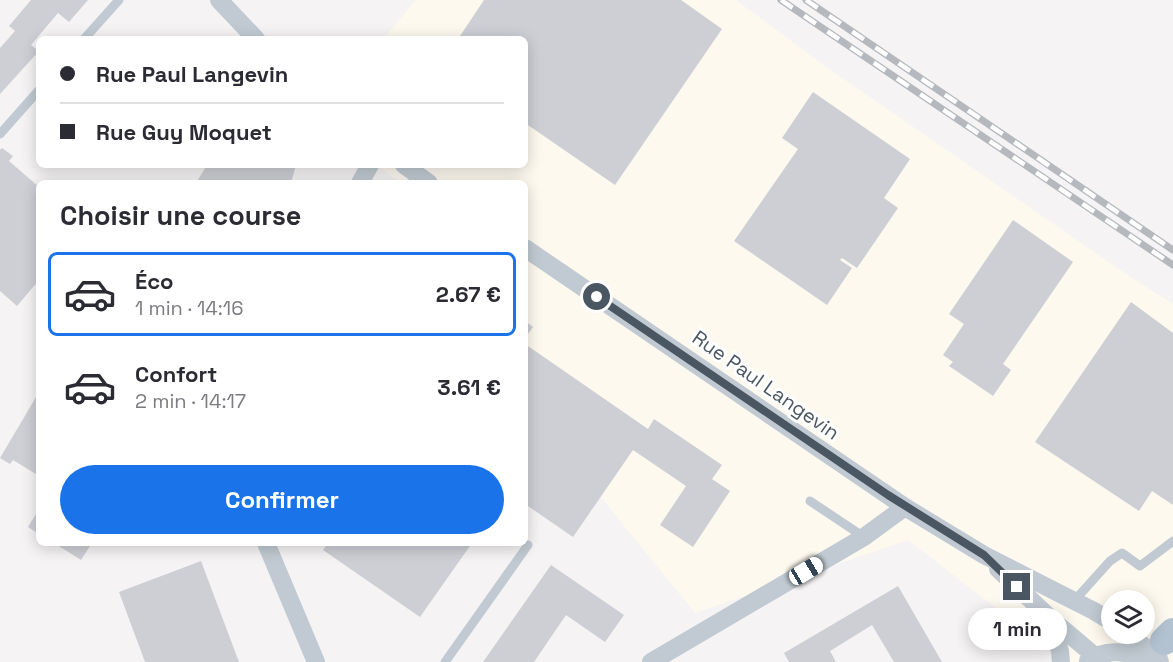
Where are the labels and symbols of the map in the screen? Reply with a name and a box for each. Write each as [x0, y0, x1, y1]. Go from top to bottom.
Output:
route start [583, 283, 610, 310]
street label: Rue Paul Langevin [687, 324, 845, 446]
car [786, 554, 826, 588]
route end [1003, 573, 1030, 600]
callout: 1 min [968, 608, 1066, 650]

